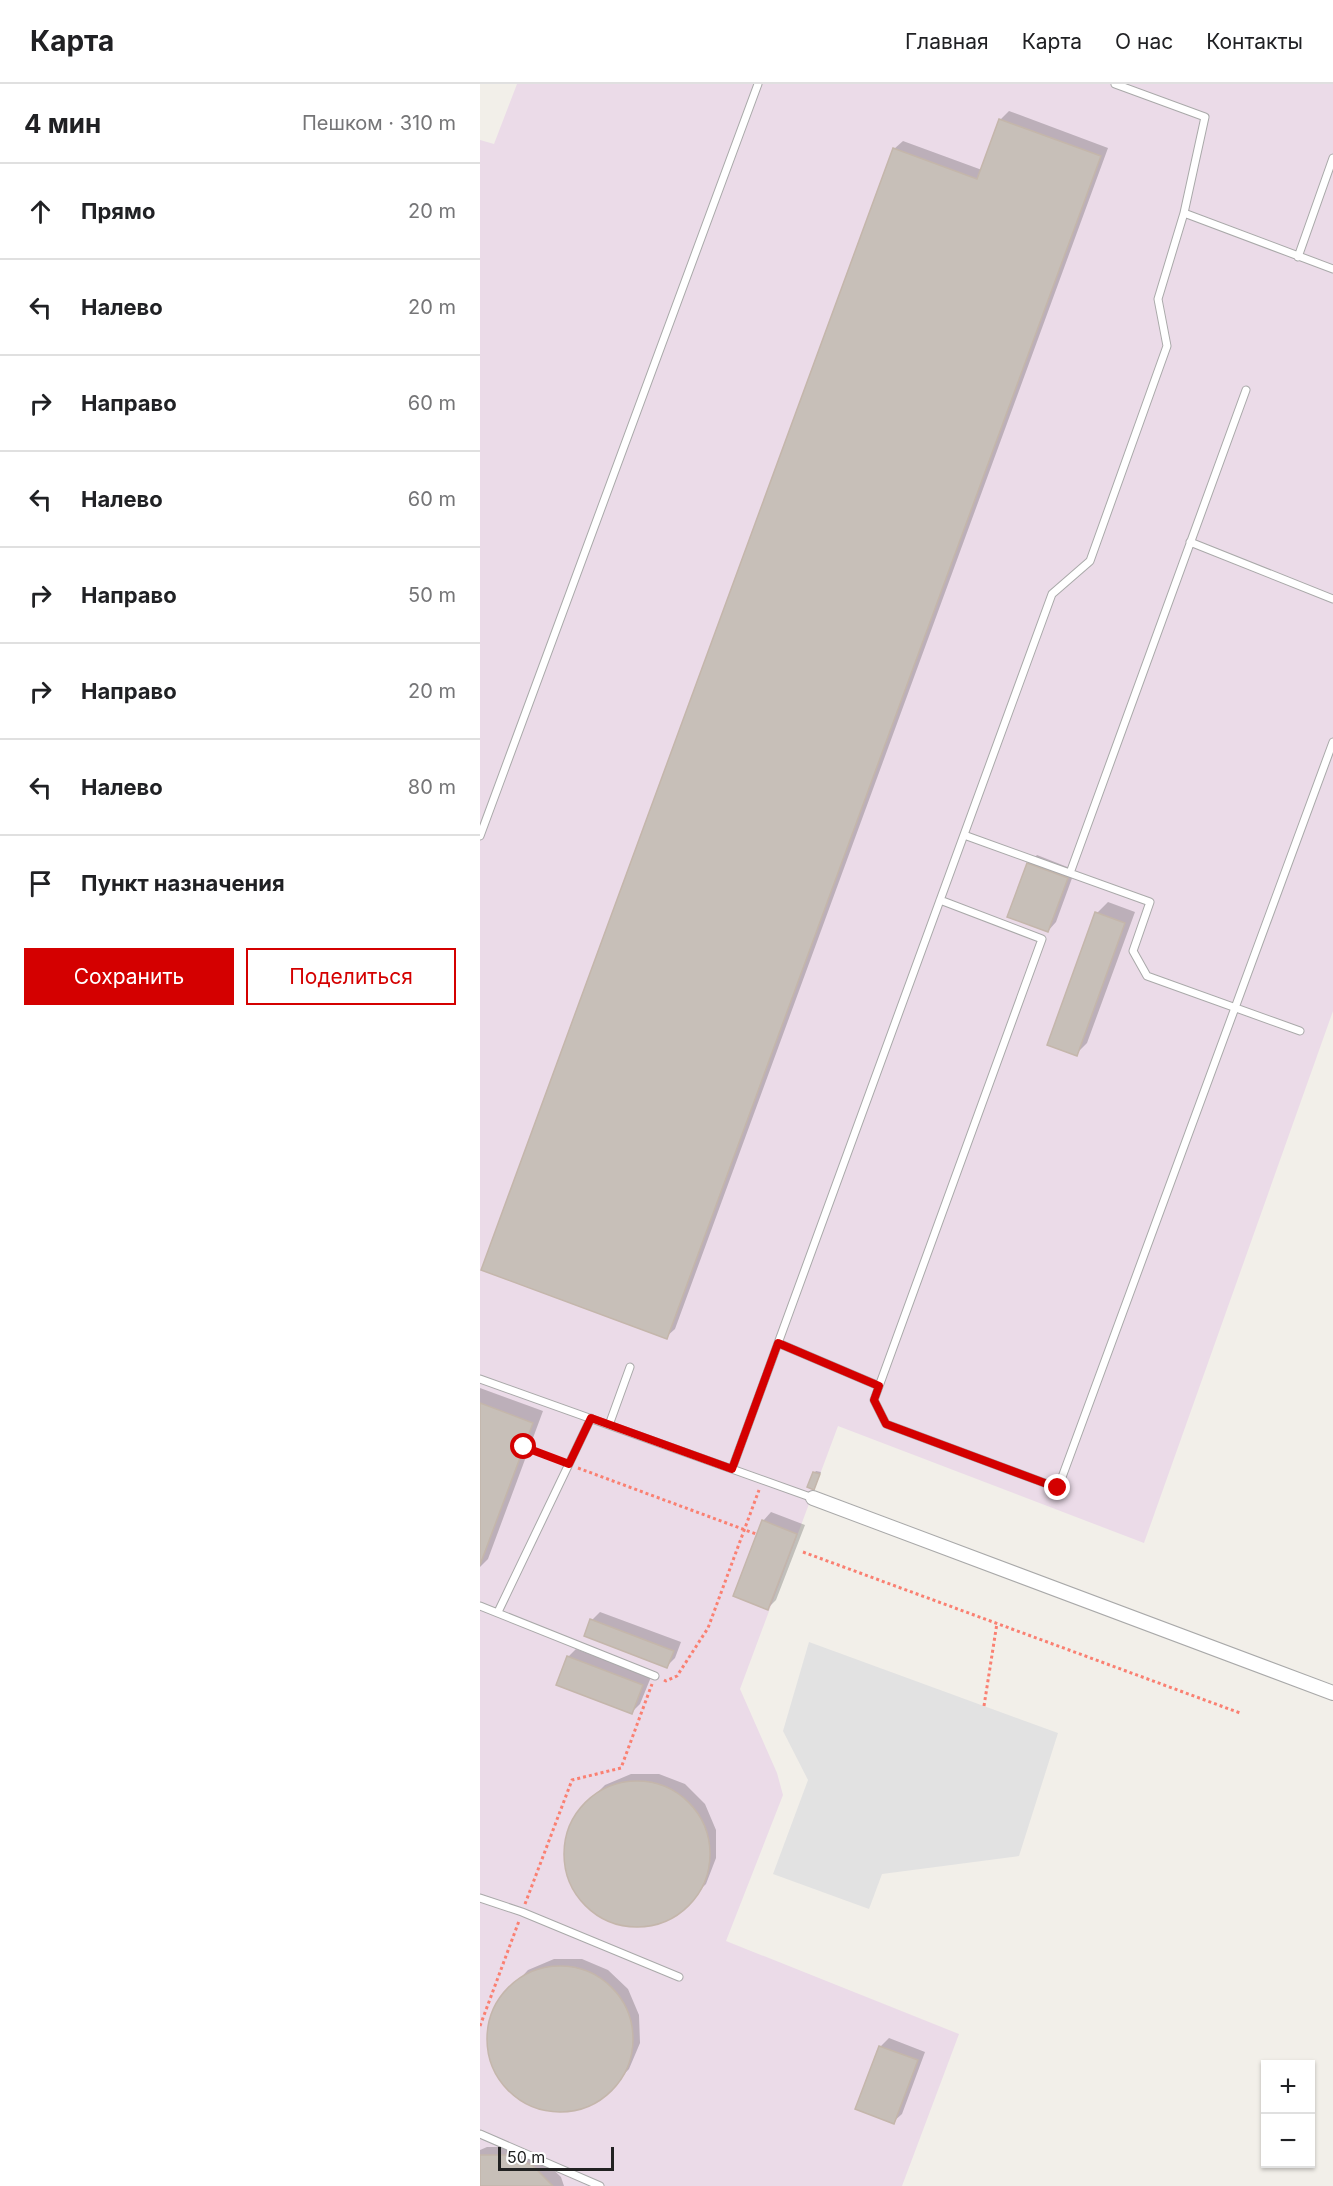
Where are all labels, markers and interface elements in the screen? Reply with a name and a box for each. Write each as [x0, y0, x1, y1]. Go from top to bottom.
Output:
text: Карта [30, 24, 114, 58]
text: Главная [905, 29, 989, 54]
text: Карта [1022, 29, 1082, 54]
text: О нас [1115, 29, 1173, 54]
text: Контакты [1206, 29, 1303, 54]
text: 4 мин [24, 108, 101, 139]
text: Пешком · 310 m [302, 111, 456, 135]
icon: ahead [24, 195, 57, 228]
text: Прямо [81, 198, 155, 224]
text: 20 m [408, 199, 456, 223]
icon: left [24, 291, 57, 324]
text: Налево [81, 294, 163, 320]
text: 20 m [408, 295, 456, 319]
icon: right [24, 387, 57, 420]
text: Направо [81, 390, 177, 416]
text: 60 m [408, 391, 456, 415]
icon: left [24, 483, 57, 516]
text: Налево [81, 486, 163, 512]
text: 60 m [408, 487, 456, 511]
icon: right [24, 579, 57, 612]
text: Направо [81, 582, 177, 608]
text: 50 m [408, 583, 456, 607]
icon: right [24, 675, 57, 708]
text: Направо [81, 678, 177, 704]
text: 20 m [408, 679, 456, 703]
icon: left [24, 771, 57, 804]
text: Налево [81, 774, 163, 800]
text: 80 m [408, 775, 456, 799]
icon: arrive [24, 867, 57, 900]
text: Пункт назначения [81, 870, 285, 896]
button: Сохранить [24, 948, 234, 1005]
button: Поделиться [246, 948, 456, 1005]
route start [510, 1433, 536, 1459]
route end [1044, 1474, 1070, 1500]
map controls [1261, 2060, 1315, 2168]
button: + [1261, 2060, 1315, 2114]
button: − [1261, 2114, 1315, 2168]
scale bar [498, 2144, 614, 2172]
text: 50 m [507, 2147, 545, 2167]

